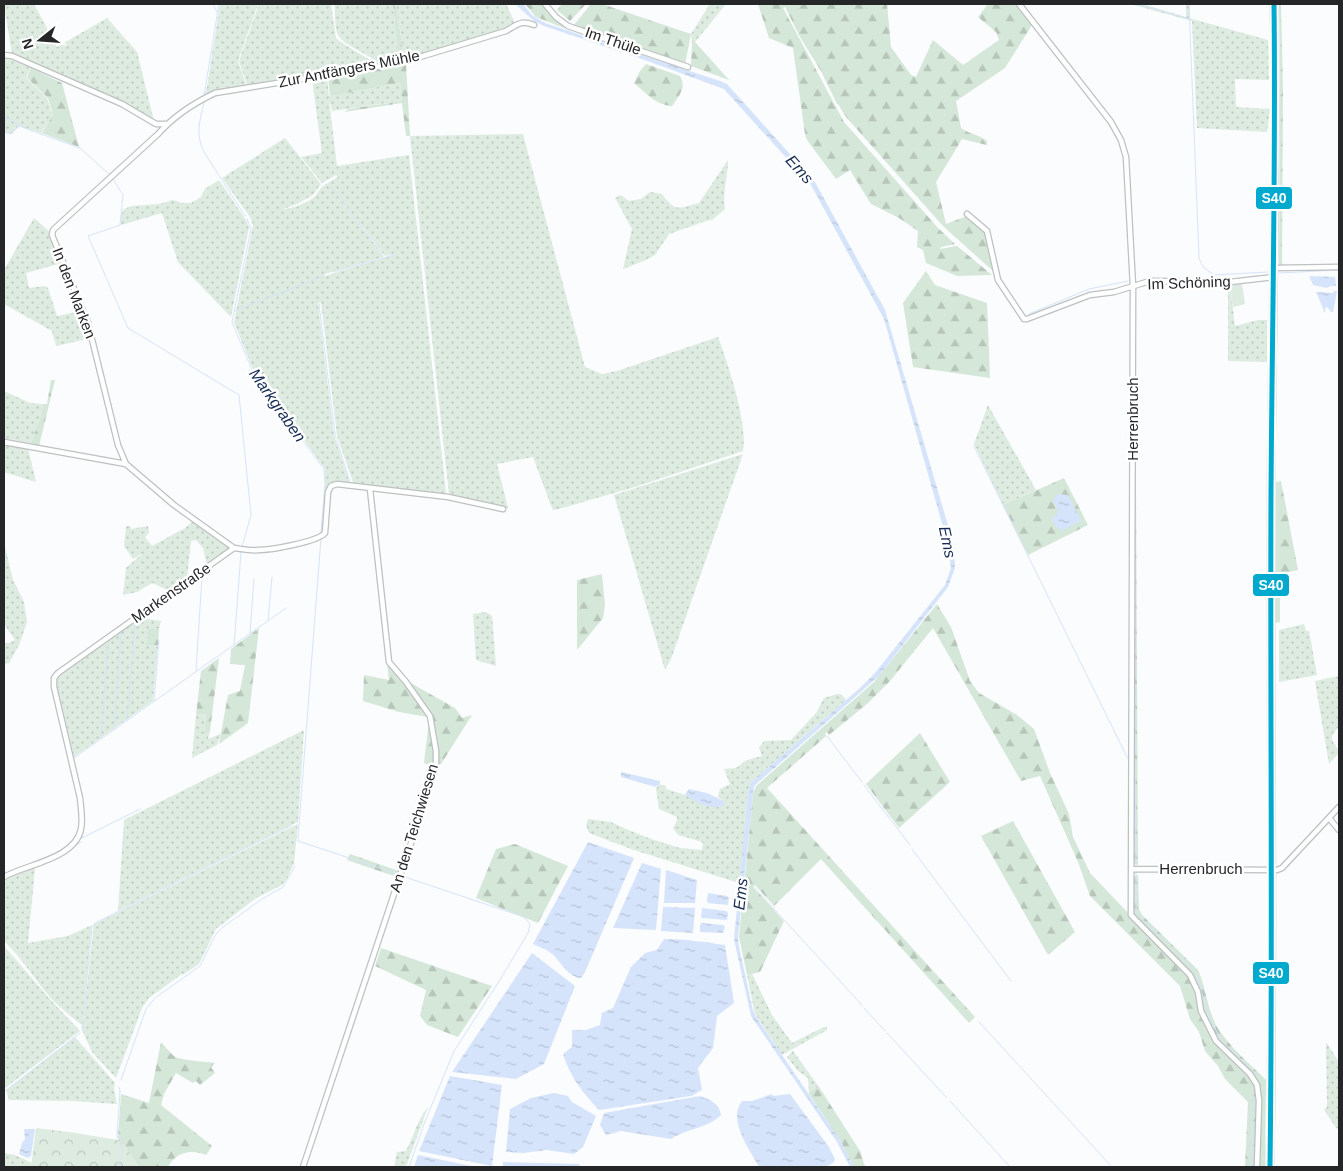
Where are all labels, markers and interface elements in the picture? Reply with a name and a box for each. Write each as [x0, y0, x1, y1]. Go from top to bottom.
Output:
north arrow [15, 15, 65, 65]
street label: Im Thüle [583, 23, 643, 58]
text: N [18, 37, 37, 51]
street label: Zur Antfängers Mühle [277, 46, 421, 91]
water label: Ems [783, 152, 817, 187]
line badge: S40 [1255, 186, 1293, 210]
text: S40 [1262, 190, 1287, 206]
street label: In den Marken [49, 245, 100, 341]
street label: Im Schöning [1147, 273, 1231, 292]
water label: Markgraben [246, 365, 309, 445]
street label: Herrenbruch [1124, 377, 1141, 461]
water label: Ems [936, 525, 959, 560]
street label: Markenstraße [128, 559, 213, 626]
line badge: S40 [1252, 573, 1290, 597]
text: S40 [1259, 577, 1284, 593]
street label: An den Teichwiesen [386, 762, 441, 894]
street label: Herrenbruch [1159, 860, 1243, 877]
water label: Ems [730, 877, 751, 911]
line badge: S40 [1252, 961, 1290, 985]
text: S40 [1259, 965, 1284, 981]

